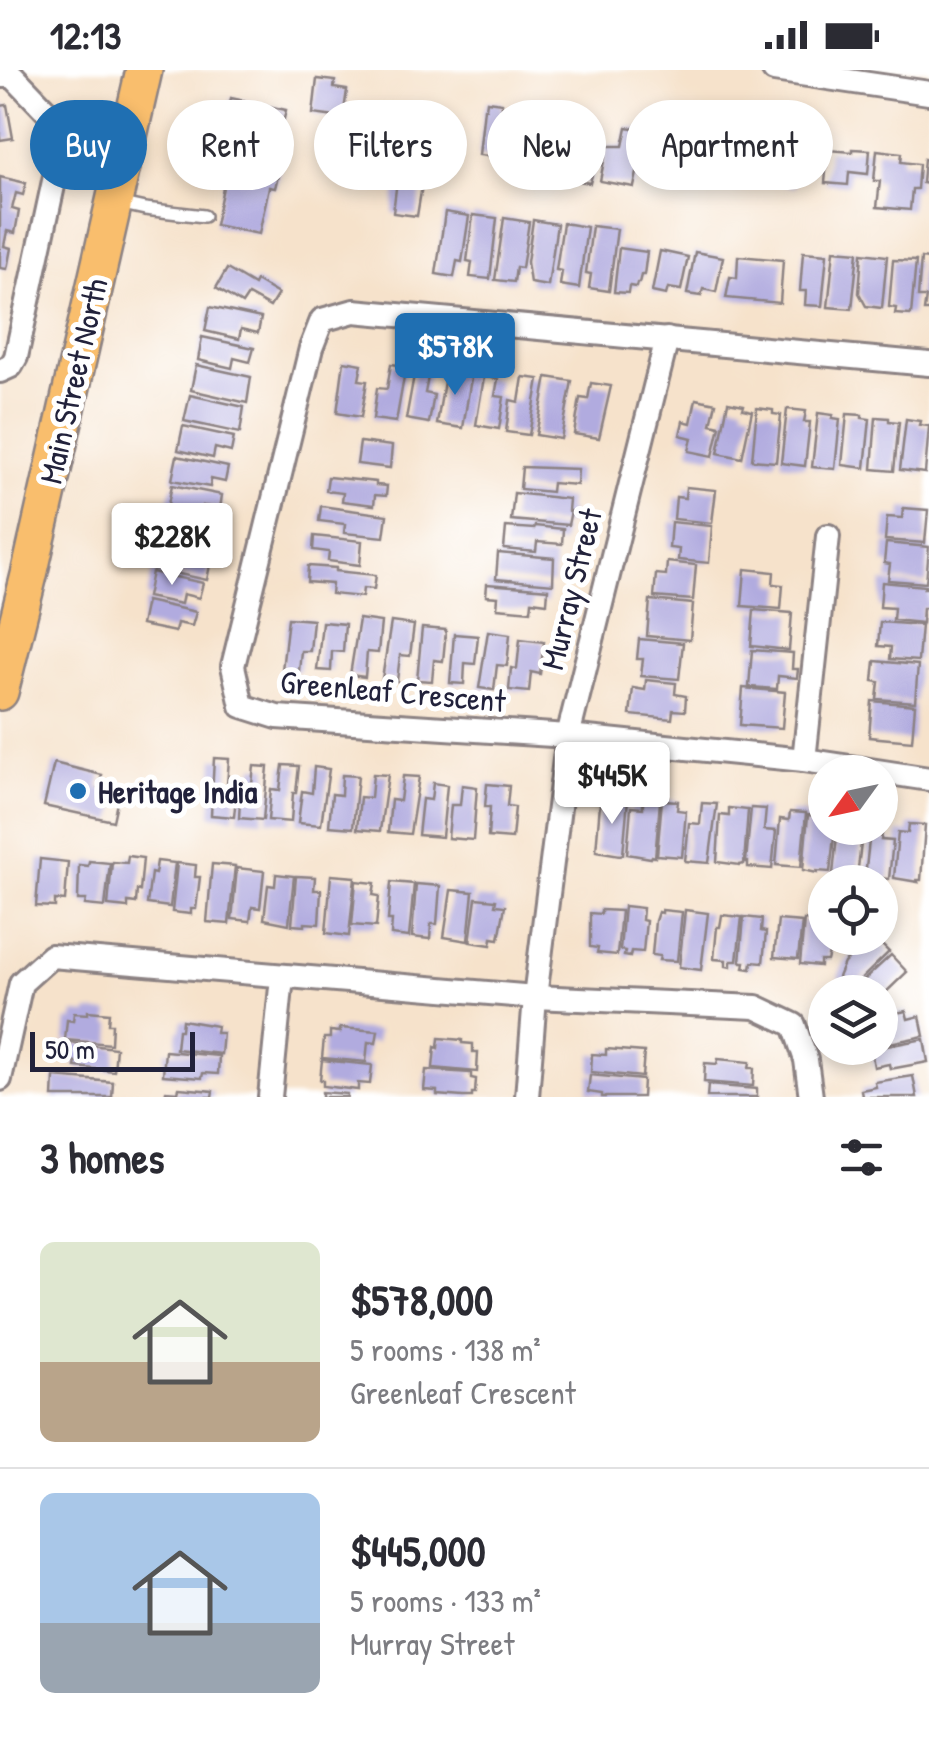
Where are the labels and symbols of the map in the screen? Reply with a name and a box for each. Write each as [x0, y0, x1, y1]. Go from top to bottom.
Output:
street label: Main Street North [29, 274, 117, 488]
pin: $578K [385, 313, 525, 398]
pin: $228K [102, 503, 242, 588]
street label: Murray Street [530, 503, 612, 674]
street label: Greenleaf Crescent [279, 660, 508, 722]
pin: $445K [542, 742, 682, 827]
north arrow [808, 755, 898, 845]
place label: Heritage India [98, 770, 258, 814]
marker: Heritage India [67, 780, 89, 802]
scale bar [30, 1027, 195, 1071]

